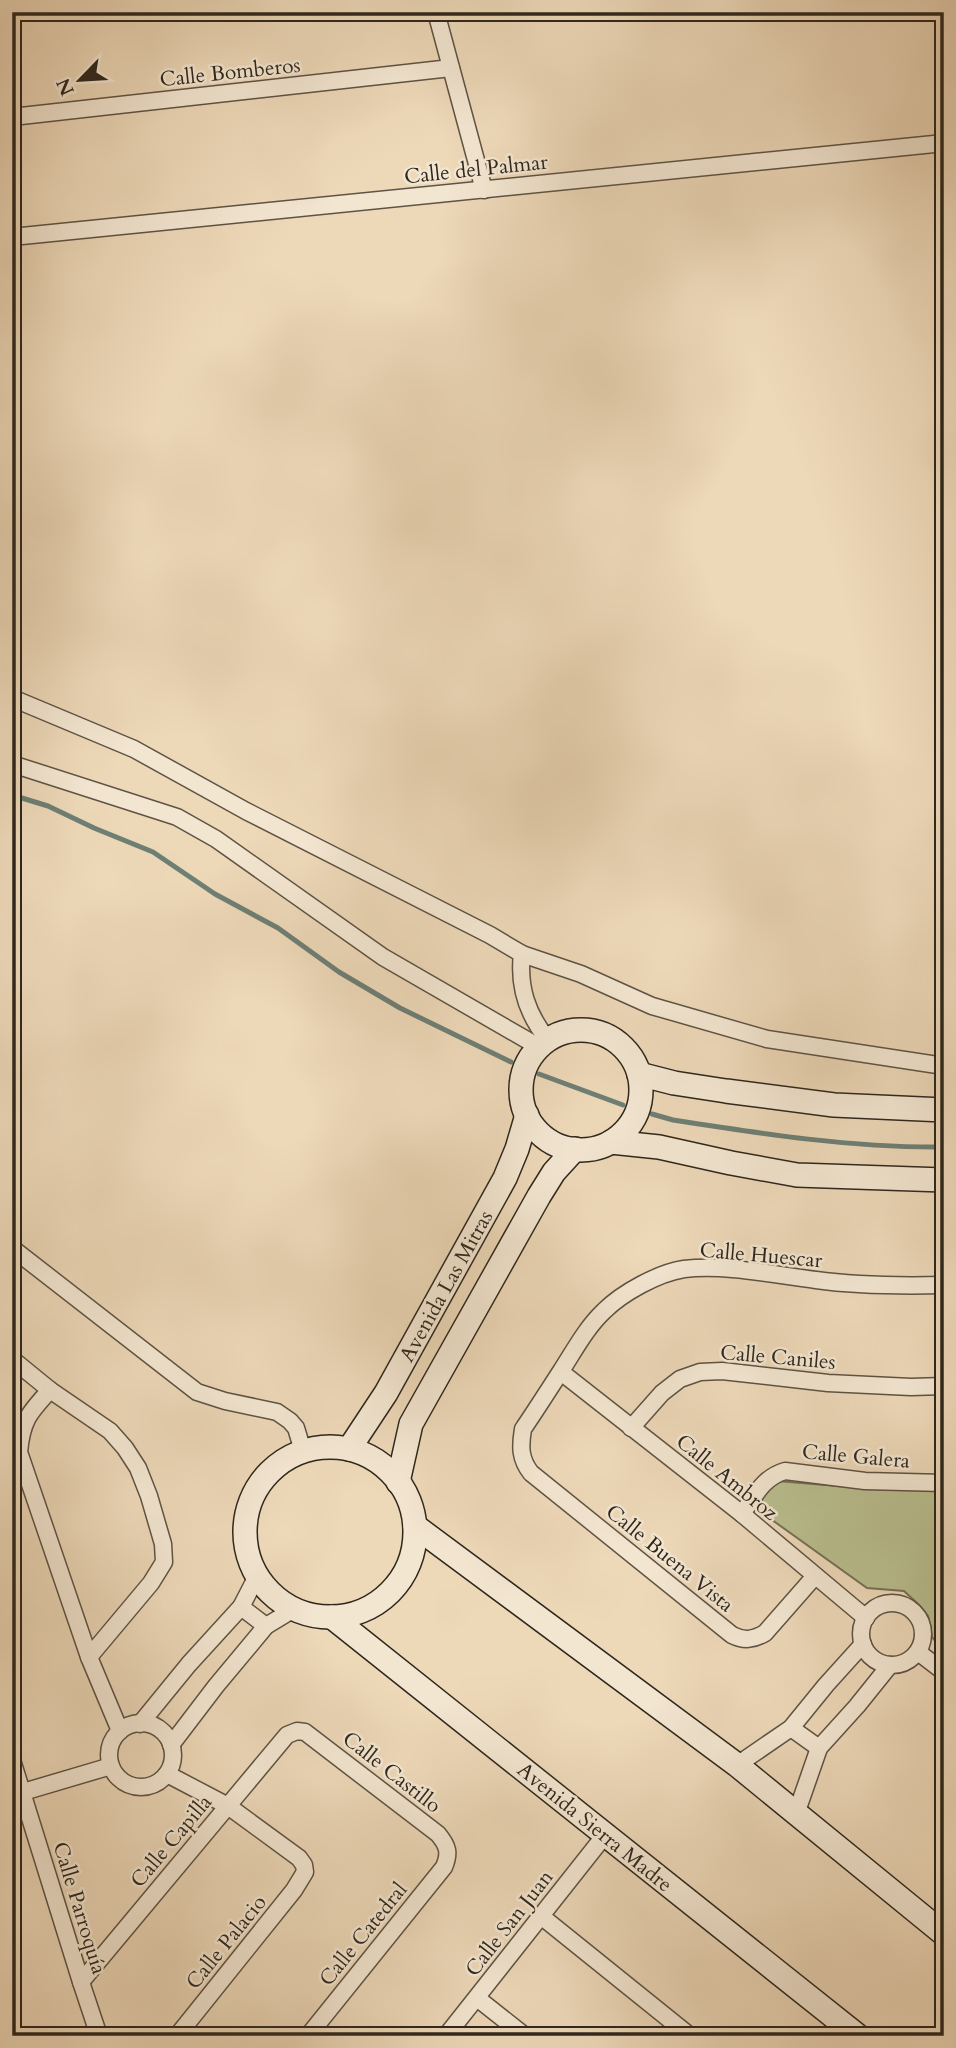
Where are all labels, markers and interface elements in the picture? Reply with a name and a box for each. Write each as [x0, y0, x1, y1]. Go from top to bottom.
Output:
north arrow [46, 46, 116, 116]
street label: Calle Bomberos [158, 51, 302, 94]
text: N [50, 73, 81, 100]
street label: Calle del Palmar [403, 148, 550, 191]
street label: Avenida Las Mitras [393, 1205, 500, 1367]
street label: Calle Huescar [698, 1236, 824, 1275]
street label: Calle Caniles [719, 1338, 837, 1377]
street label: Calle Ambroz [670, 1427, 784, 1528]
street label: Calle Galera [801, 1437, 911, 1476]
street label: Calle Buena Vista [600, 1498, 740, 1619]
street label: Calle Castillo [336, 1725, 447, 1820]
street label: Avenida Sierra Madre [511, 1756, 678, 1899]
street label: Calle Capilla [124, 1789, 219, 1894]
street label: Calle Parroquía [46, 1838, 113, 1978]
street label: Calle San Juan [459, 1864, 560, 1983]
street label: Calle Catedral [313, 1876, 414, 1992]
street label: Calle Palacio [179, 1889, 273, 1996]

